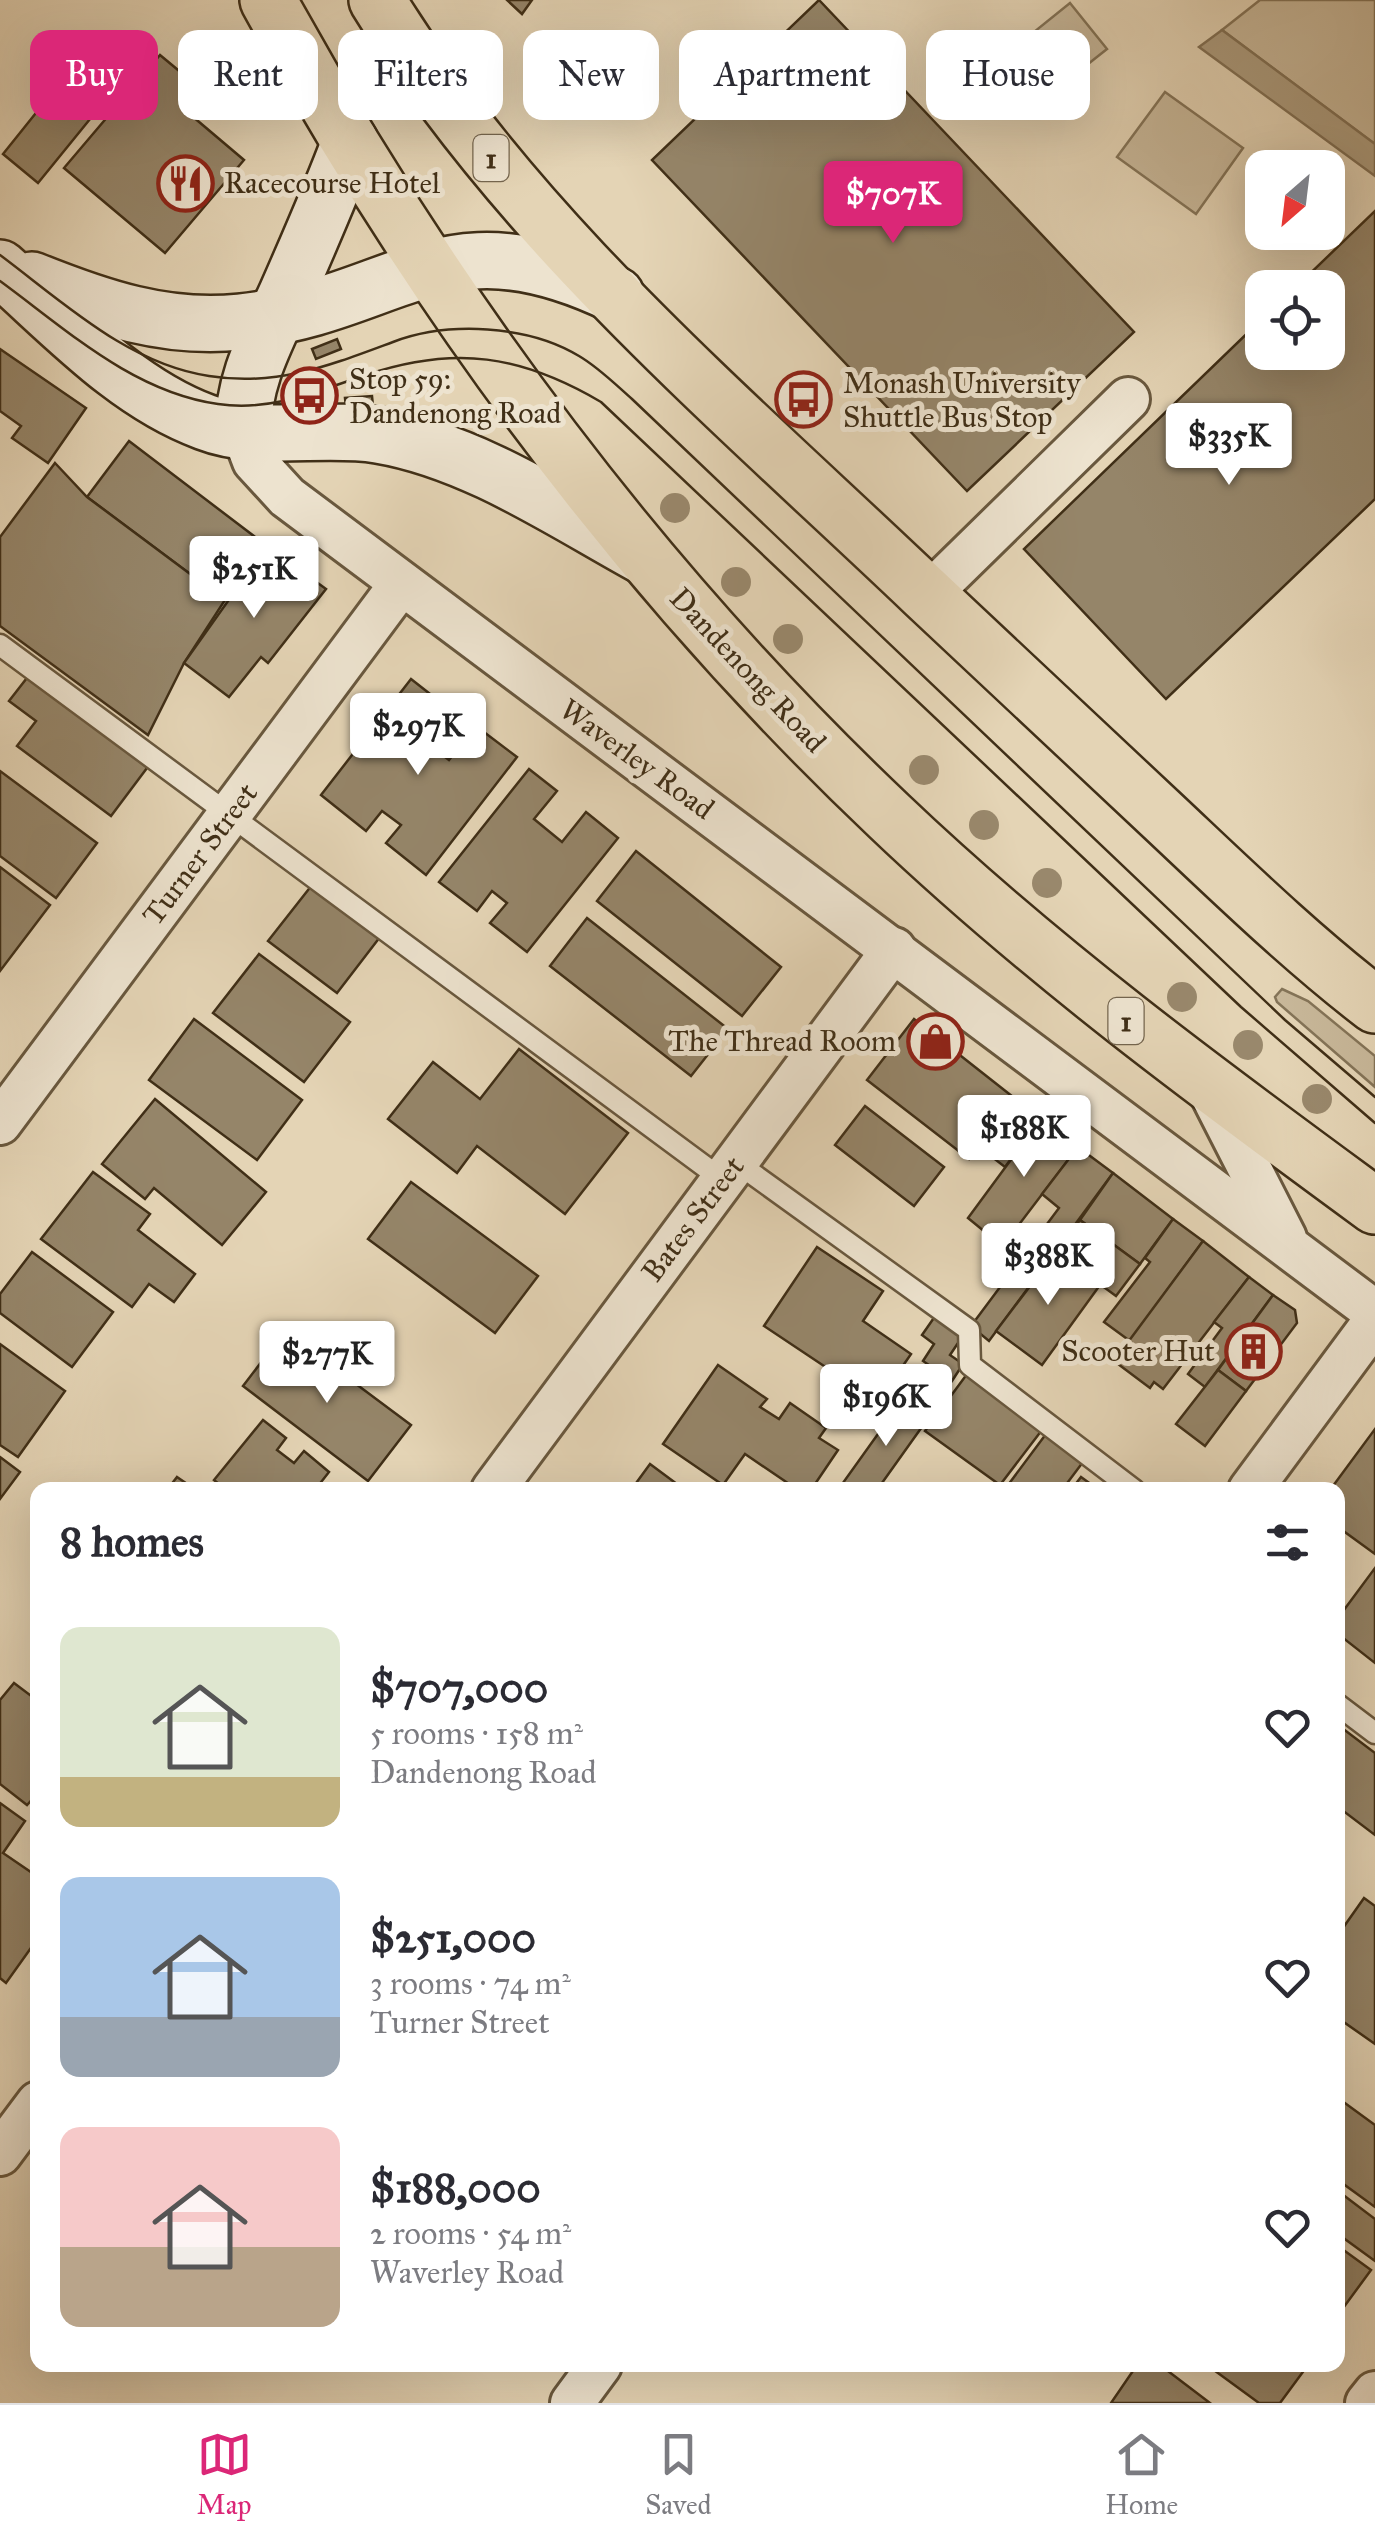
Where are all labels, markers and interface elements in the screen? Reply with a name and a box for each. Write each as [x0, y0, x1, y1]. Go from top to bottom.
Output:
chip: Buy [30, 30, 158, 120]
chip: Rent [178, 30, 318, 120]
chip: Filters [338, 30, 503, 120]
chip: New [523, 30, 659, 120]
chip: Apartment [679, 30, 906, 120]
chip: House [926, 30, 1090, 120]
road number: 1 [474, 135, 508, 181]
north arrow [1245, 150, 1345, 250]
map controls [1245, 150, 1345, 370]
restaurant icon: Racecourse Hotel [155, 153, 215, 213]
pin: $707K [823, 161, 963, 246]
place label: Racecourse Hotel [224, 165, 441, 201]
text: $707K [846, 174, 940, 213]
button: locate [1245, 270, 1345, 370]
place label: Stop 59: Dandenong Road [349, 361, 561, 431]
place label: Monash University Shuttle Bus Stop [843, 365, 1081, 435]
bus stop icon: Stop 59: Dandenong Road [280, 366, 340, 426]
bus stop icon: Monash University Shuttle Bus Stop [774, 370, 834, 430]
pin: $335K [1159, 403, 1299, 488]
text: $335K [1188, 416, 1270, 455]
pin: $251K [184, 536, 324, 621]
text: $251K [212, 549, 296, 588]
street label: Dandenong Road [662, 580, 834, 760]
street label: Waverley Road [553, 691, 721, 827]
pin: $297K [348, 693, 488, 778]
text: $297K [372, 706, 464, 745]
street label: Turner Street [135, 776, 265, 932]
road number: 1 [1108, 998, 1144, 1044]
shop icon: The Thread Room [905, 1011, 965, 1071]
place label: The Thread Room [668, 1023, 896, 1059]
pin: $188K [954, 1095, 1094, 1180]
text: $188K [980, 1108, 1068, 1147]
street label: Bates Street [634, 1149, 752, 1289]
pin: $388K [978, 1223, 1118, 1308]
text: $388K [1004, 1236, 1092, 1275]
pin: $277K [257, 1321, 397, 1406]
building icon: Scooter Hut [1224, 1321, 1284, 1381]
place label: Scooter Hut [1061, 1333, 1215, 1369]
text: $277K [282, 1334, 372, 1373]
pin: $196K [816, 1364, 956, 1449]
text: $196K [842, 1377, 930, 1416]
icon: filters [1260, 1515, 1315, 1570]
text: 8 homes [60, 1516, 204, 1568]
text: $707,000 [370, 1662, 548, 1714]
icon: home [140, 1667, 260, 1787]
icon: heart [1260, 1700, 1315, 1755]
text: 5 rooms · 158 m² [370, 1714, 583, 1753]
text: Dandenong Road [370, 1753, 596, 1792]
text: $251,000 [370, 1912, 536, 1964]
icon: home [140, 1917, 260, 2037]
icon: heart [1260, 1950, 1315, 2005]
text: 3 rooms · 74 m² [370, 1964, 571, 2003]
text: Turner Street [370, 2003, 550, 2042]
text: $188,000 [370, 2162, 541, 2214]
icon: home [140, 2167, 260, 2287]
icon: heart [1260, 2200, 1315, 2255]
text: 2 rooms · 54 m² [370, 2214, 571, 2253]
text: Waverley Road [370, 2253, 564, 2292]
tab: Map [197, 2427, 252, 2522]
tab: Saved [645, 2427, 712, 2522]
tab: Home [1105, 2427, 1178, 2522]

